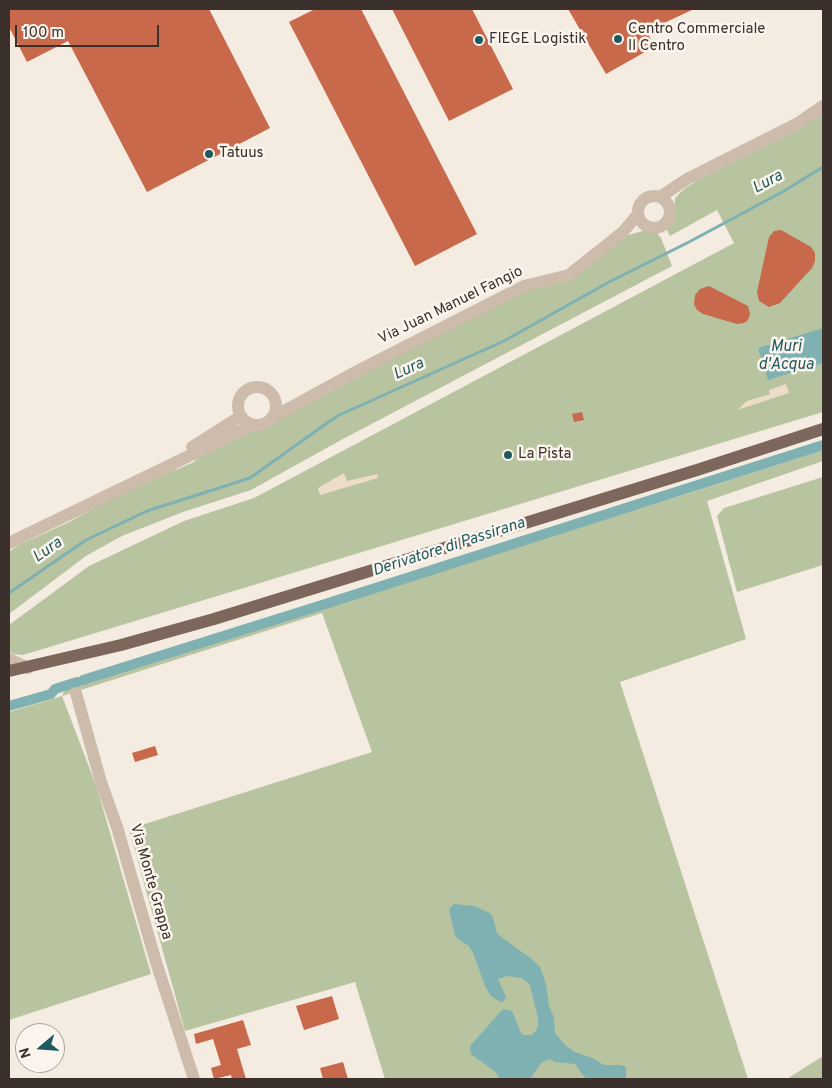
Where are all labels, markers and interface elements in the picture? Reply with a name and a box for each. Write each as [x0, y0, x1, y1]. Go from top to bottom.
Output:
scale bar [18, 15, 161, 47]
place label: Centro Commerciale Il Centro [628, 21, 765, 56]
text: 100 m [23, 24, 64, 43]
place label: FIEGE Logistik [489, 31, 586, 49]
marker: Centro Commerciale Il Centro [612, 33, 624, 45]
marker: FIEGE Logistik [473, 34, 485, 46]
place label: Tatuus [219, 145, 264, 163]
marker: Tatuus [203, 148, 215, 160]
water label: Lura [750, 167, 786, 199]
street label: Via Juan Manuel Fangio [376, 263, 526, 349]
water label: Muri d'Acqua [758, 338, 814, 376]
water label: Lura [391, 355, 427, 385]
place label: La Pista [518, 446, 571, 464]
marker: La Pista [502, 449, 514, 461]
water label: Derivatore di Passirana [370, 514, 528, 582]
water label: Lura [30, 534, 66, 568]
street label: Via Monte Grappa [125, 822, 175, 942]
north arrow [15, 1023, 65, 1073]
text: N [17, 1045, 36, 1060]

